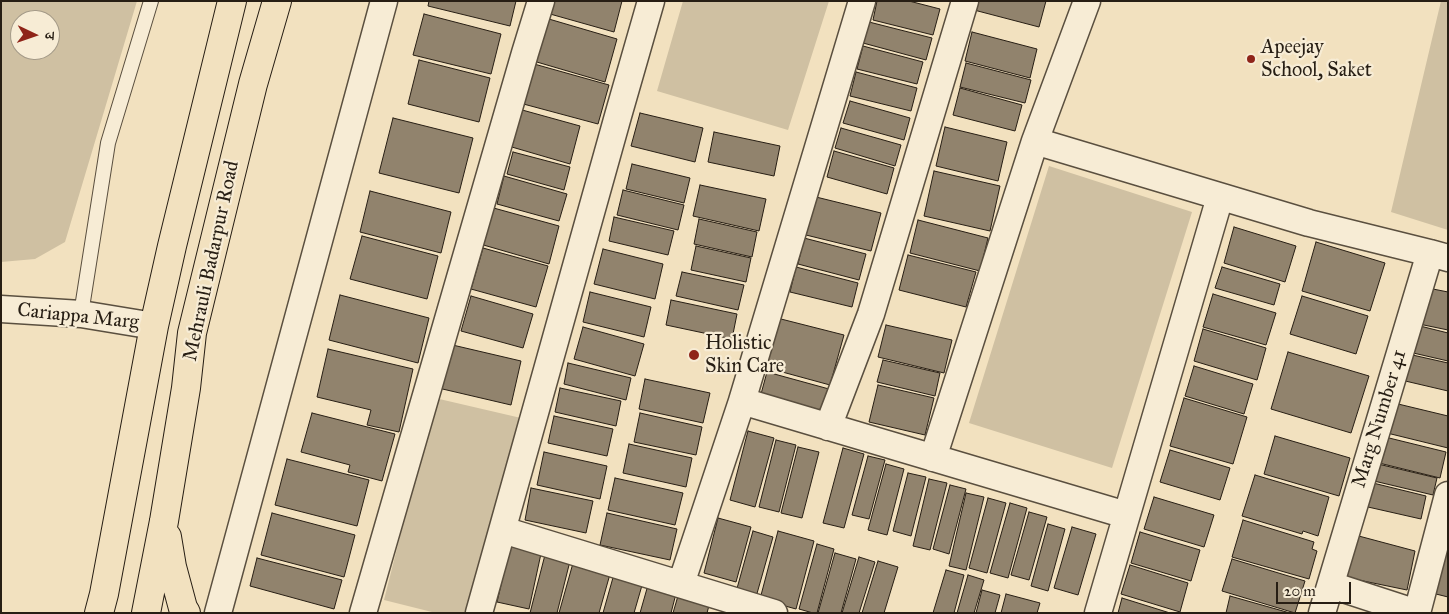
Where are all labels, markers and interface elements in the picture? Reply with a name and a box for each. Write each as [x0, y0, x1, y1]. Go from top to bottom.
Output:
north arrow [10, 10, 60, 60]
text: उ [41, 32, 58, 40]
place label: Apeejay School, Saket [1261, 36, 1372, 83]
marker: Apeejay School, Saket [1245, 53, 1257, 65]
street label: Mehrauli Badarpur Road [179, 159, 245, 363]
street label: Cariappa Marg [16, 299, 140, 335]
place label: Holistic Skin Care [705, 332, 784, 379]
street label: Marg Number 41 [1348, 347, 1412, 491]
marker: Holistic Skin Care [687, 348, 701, 362]
scale bar [1279, 572, 1354, 604]
text: 20 m [1284, 582, 1316, 600]

